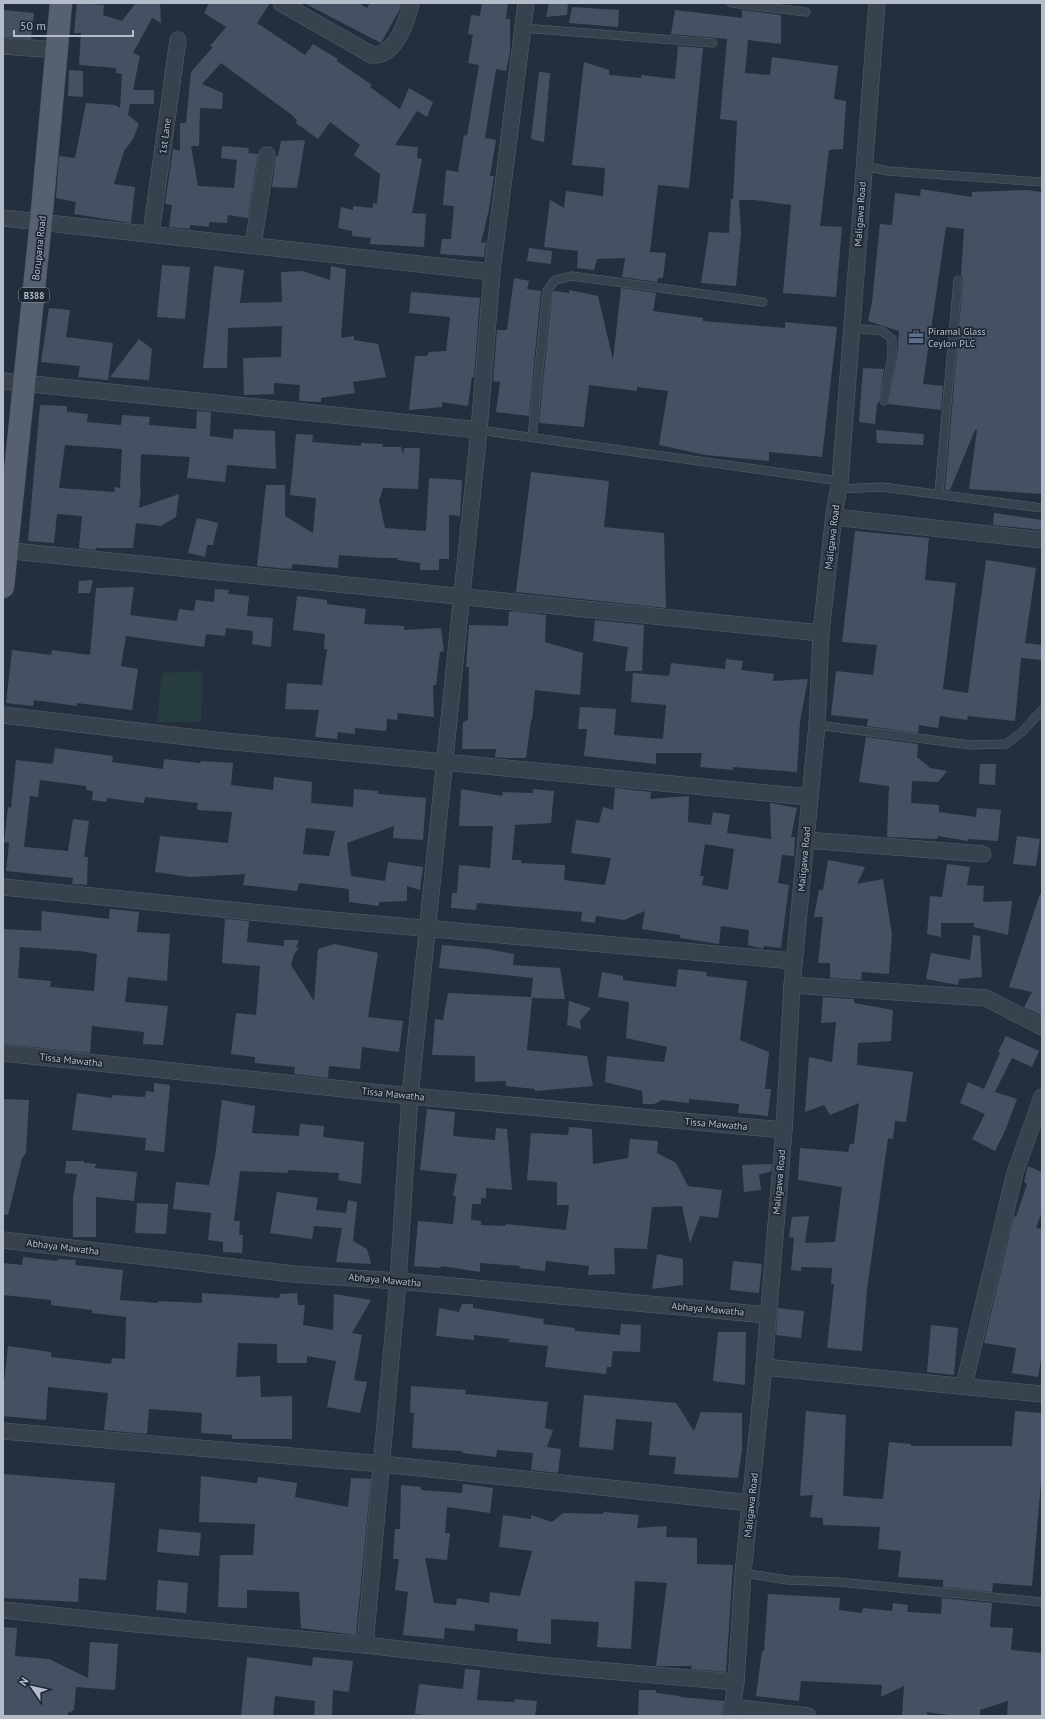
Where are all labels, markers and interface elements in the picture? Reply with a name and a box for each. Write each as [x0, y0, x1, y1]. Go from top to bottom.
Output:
scale bar [14, 12, 133, 38]
text: 50 m [20, 18, 46, 33]
street label: 1st Lane [156, 117, 174, 155]
street label: Maligawa Road [851, 181, 869, 247]
street label: Borupana Road [29, 215, 49, 281]
road number: B388 [19, 288, 49, 302]
place label: Piramal Glass Ceylon PLC [928, 325, 986, 350]
office icon: Piramal Glass Ceylon PLC [907, 328, 925, 346]
street label: Maligawa Road [822, 504, 842, 570]
street label: Maligawa Road [795, 826, 813, 892]
street label: Tissa Mawatha [39, 1050, 103, 1070]
street label: Tissa Mawatha [361, 1084, 425, 1104]
street label: Tissa Mawatha [684, 1115, 748, 1133]
street label: Maligawa Road [770, 1149, 788, 1215]
street label: Abhaya Mawatha [26, 1236, 100, 1258]
street label: Abhaya Mawatha [348, 1270, 422, 1290]
street label: Abhaya Mawatha [671, 1299, 745, 1319]
street label: Maligawa Road [741, 1472, 761, 1538]
north arrow [12, 1667, 52, 1707]
text: N [16, 1674, 32, 1688]

